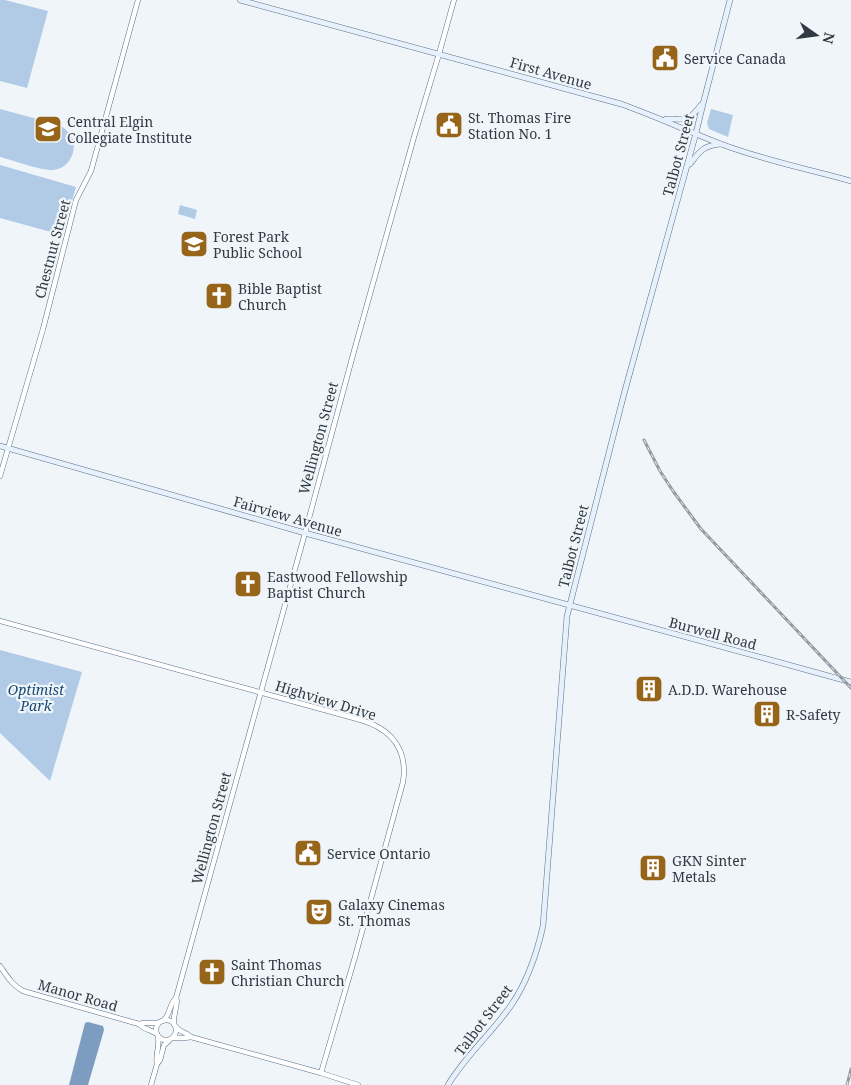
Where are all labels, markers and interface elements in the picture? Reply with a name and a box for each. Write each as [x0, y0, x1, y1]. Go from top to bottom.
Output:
north arrow [791, 10, 841, 60]
text: N [819, 31, 840, 46]
public building icon: Service Canada [650, 43, 680, 73]
place label: Service Canada [684, 49, 786, 68]
street label: First Avenue [508, 52, 594, 94]
place label: St. Thomas Fire Station No. 1 [468, 108, 571, 143]
public building icon: St. Thomas Fire Station No. 1 [434, 110, 464, 140]
place label: Central Elgin Collegiate Institute [67, 112, 192, 147]
street label: Talbot Street [658, 112, 698, 198]
school or university icon: Central Elgin Collegiate Institute [33, 114, 63, 144]
street label: Chestnut Street [30, 197, 74, 301]
place label: Forest Park Public School [213, 227, 303, 262]
school or university icon: Forest Park Public School [179, 229, 209, 259]
place label: Bible Baptist Church [238, 279, 322, 314]
church icon: Bible Baptist Church [204, 281, 234, 311]
street label: Wellington Street [294, 380, 342, 496]
street label: Fairview Avenue [231, 491, 345, 541]
street label: Talbot Street [554, 503, 592, 589]
place label: Eastwood Fellowship Baptist Church [267, 567, 408, 602]
church icon: Eastwood Fellowship Baptist Church [233, 569, 263, 599]
street label: Burwell Road [667, 612, 759, 654]
building icon: A.D.D. Warehouse [634, 674, 664, 704]
street label: Highview Drive [273, 676, 379, 724]
park label: Optimist Park [8, 680, 65, 715]
place label: A.D.D. Warehouse [668, 680, 787, 699]
building icon: R-Safety [752, 699, 782, 729]
place label: R-Safety [786, 705, 841, 724]
street label: Wellington Street [187, 770, 235, 886]
public building icon: Service Ontario [293, 838, 323, 868]
place label: Service Ontario [327, 844, 431, 863]
place label: GKN Sinter Metals [672, 851, 747, 886]
building icon: GKN Sinter Metals [638, 853, 668, 883]
place label: Galaxy Cinemas St. Thomas [338, 895, 445, 930]
theatre icon: Galaxy Cinemas St. Thomas [304, 897, 334, 927]
place label: Saint Thomas Christian Church [231, 955, 345, 990]
church icon: Saint Thomas Christian Church [197, 957, 227, 987]
street label: Manor Road [36, 975, 120, 1016]
street label: Talbot Street [450, 980, 516, 1060]

